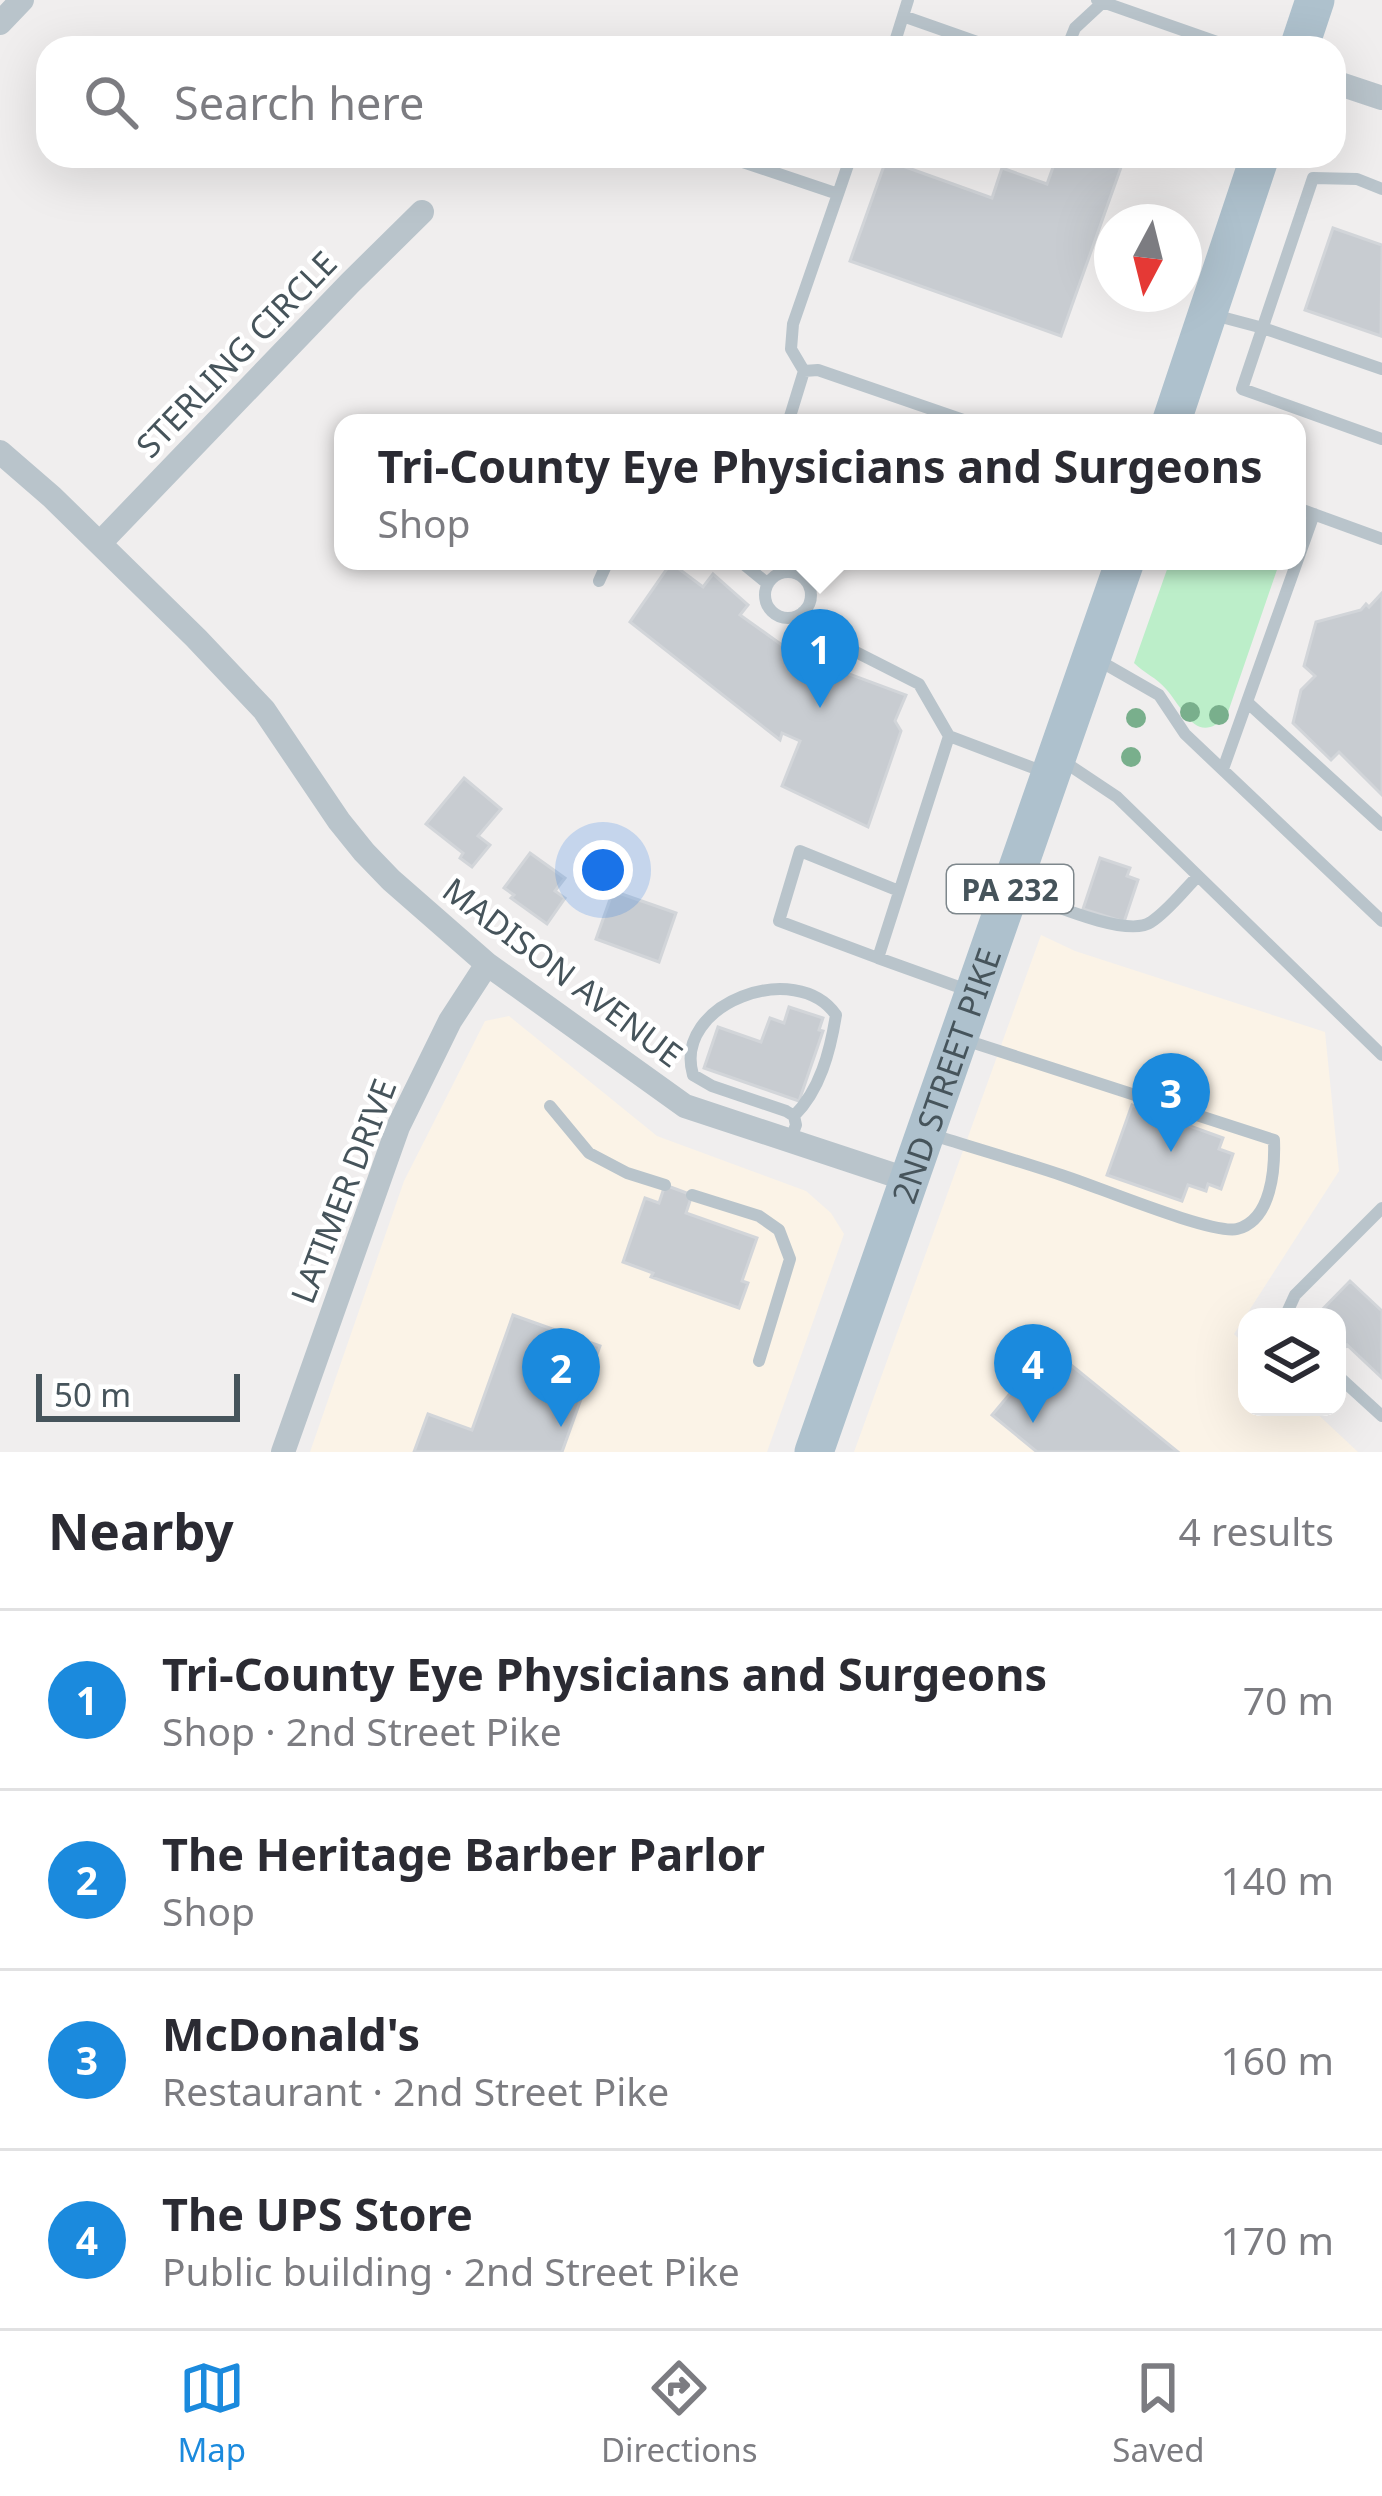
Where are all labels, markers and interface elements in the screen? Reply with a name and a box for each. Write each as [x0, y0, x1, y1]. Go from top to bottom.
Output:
search box [36, 36, 1346, 168]
icon: search [78, 69, 144, 135]
text: Search here [174, 72, 424, 133]
north arrow [1094, 204, 1202, 312]
street label: STERLING CIRCLE [126, 241, 346, 467]
popup [334, 414, 1306, 570]
text: Tri-County Eye Physicians and Surgeons [377, 435, 1263, 496]
text: Shop [377, 496, 471, 549]
pin: 1 [781, 609, 859, 708]
your location [573, 840, 633, 900]
road number: PA 232 [947, 865, 1073, 913]
street label: MADISON AVENUE [434, 867, 692, 1077]
street label: 2ND STREET PIKE [880, 942, 1011, 1209]
pin: 3 [1132, 1053, 1210, 1152]
street label: LATIMER DRIVE [280, 1072, 406, 1310]
map controls [1238, 1308, 1346, 1416]
button: layers [1238, 1308, 1346, 1416]
pin: 4 [994, 1324, 1072, 1423]
pin: 2 [522, 1328, 600, 1427]
scale bar [36, 1368, 240, 1421]
text: 50 m [54, 1372, 131, 1417]
text: Nearby [48, 1495, 234, 1565]
text: 4 results [1179, 1504, 1334, 1557]
text: Tri-County Eye Physicians and Surgeons [162, 1643, 1047, 1704]
text: 1 [76, 1673, 98, 1726]
text: 70 m [1243, 1673, 1334, 1726]
text: Shop · 2nd Street Pike [162, 1704, 562, 1757]
text: The Heritage Barber Parlor [162, 1823, 765, 1884]
text: 2 [76, 1853, 98, 1906]
text: 140 m [1220, 1853, 1334, 1906]
text: Shop [162, 1884, 255, 1937]
text: McDonald's [162, 2003, 420, 2064]
text: 3 [76, 2033, 98, 2086]
text: 160 m [1220, 2033, 1334, 2086]
text: Restaurant · 2nd Street Pike [162, 2064, 669, 2117]
text: The UPS Store [162, 2183, 473, 2244]
text: 4 [76, 2213, 98, 2266]
text: 170 m [1220, 2213, 1334, 2266]
text: Public building · 2nd Street Pike [162, 2244, 740, 2297]
tab: Map [177, 2355, 246, 2472]
tab: Directions [601, 2355, 758, 2472]
tab: Saved [1112, 2355, 1205, 2472]

